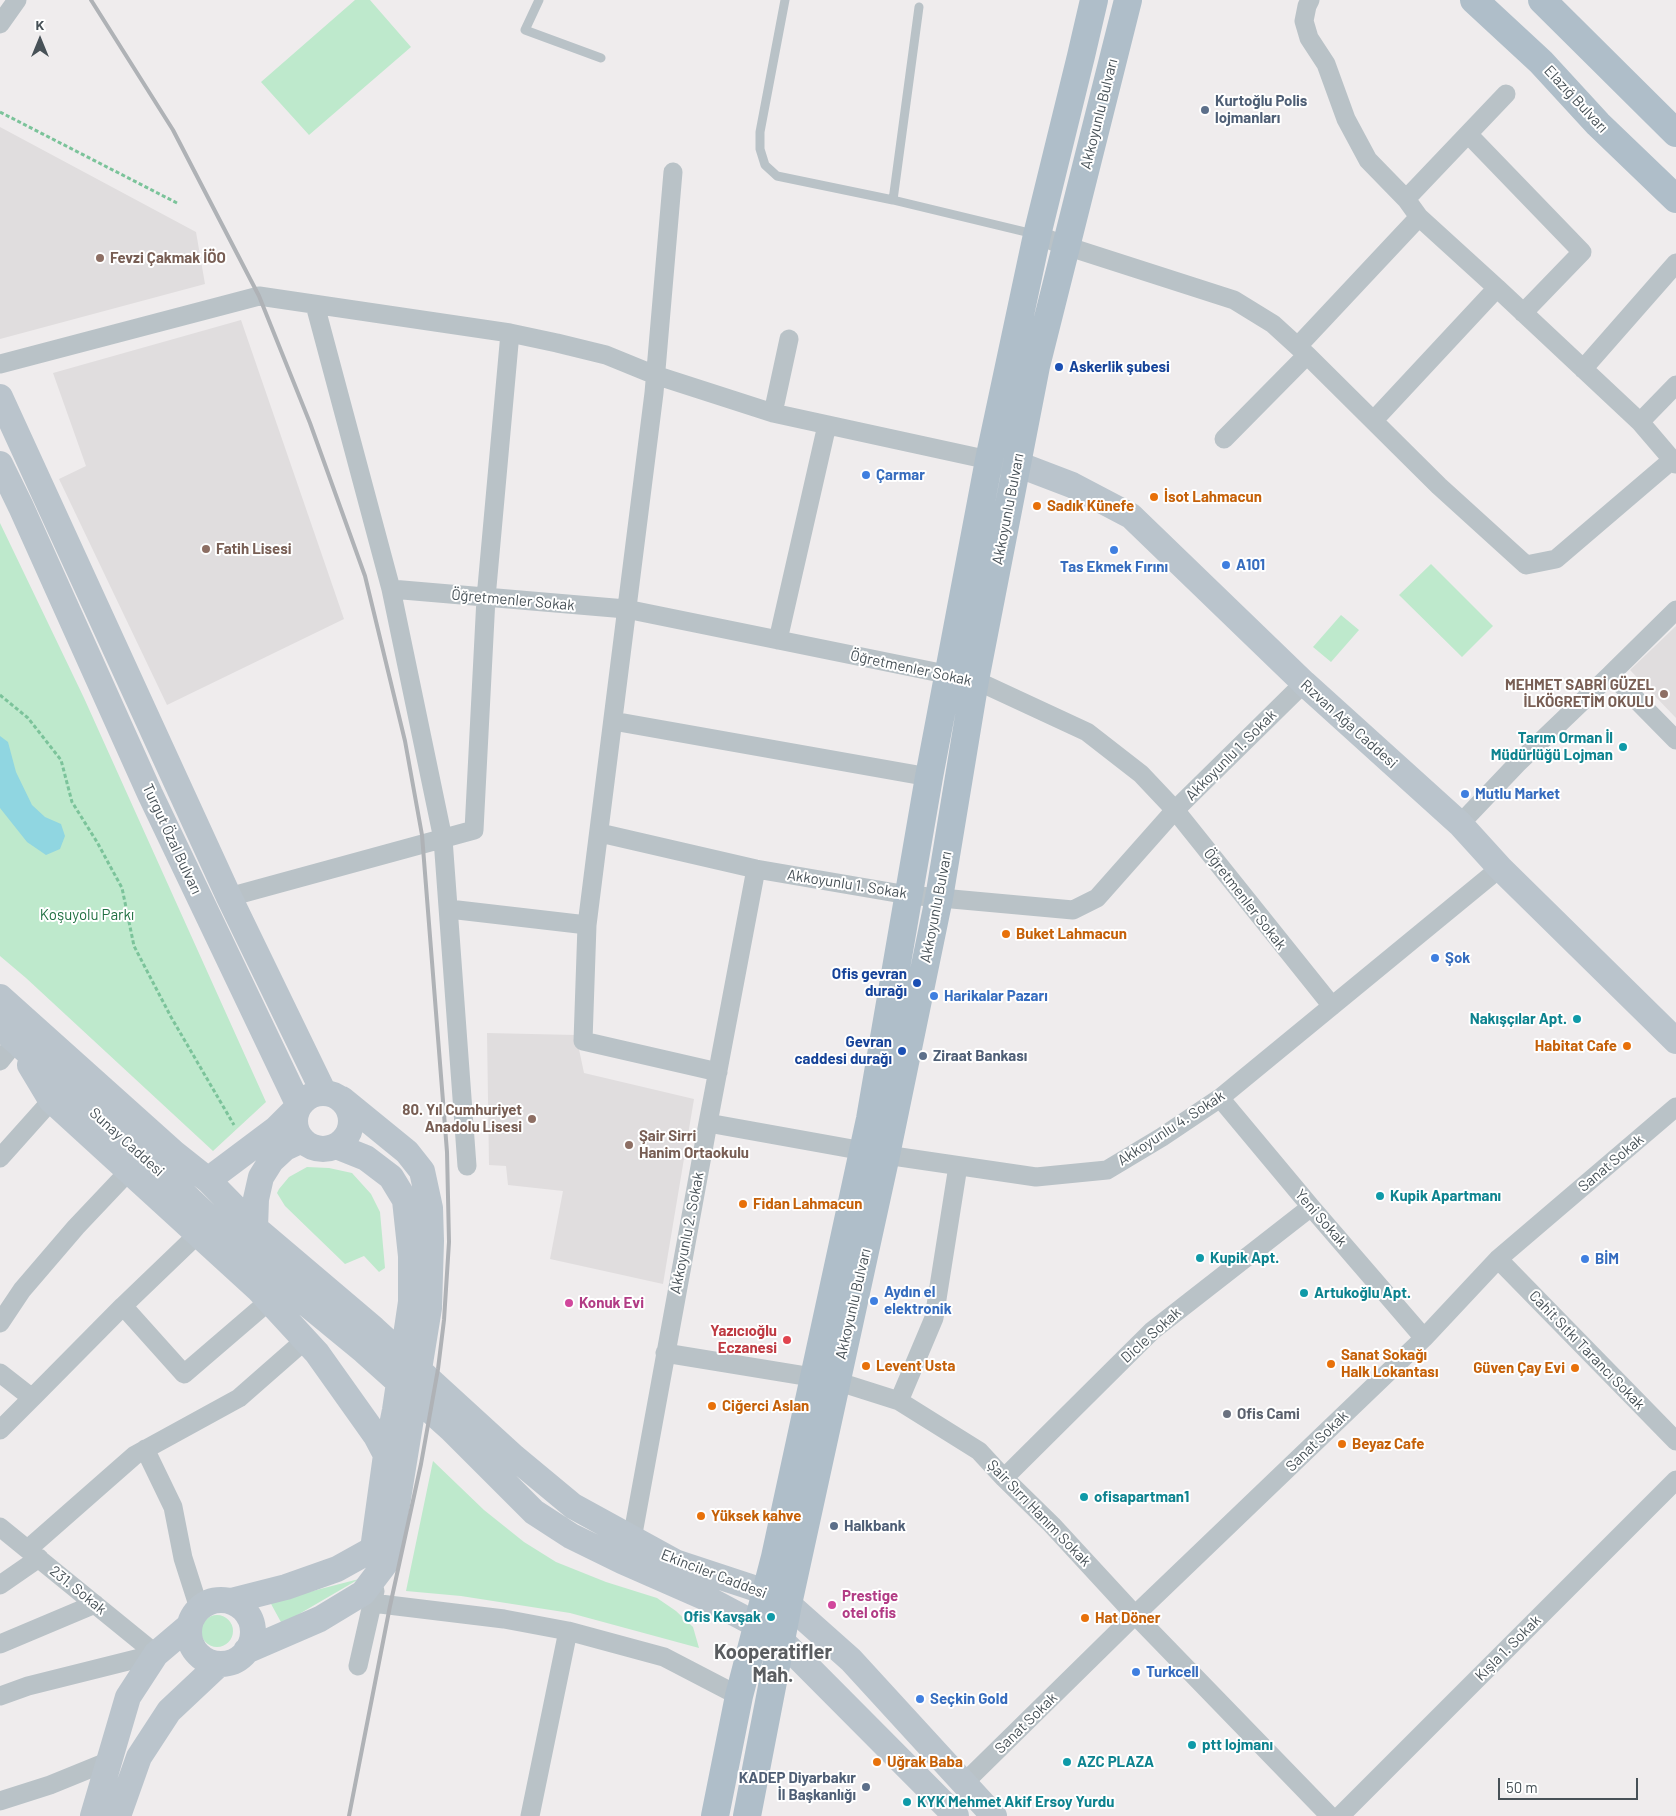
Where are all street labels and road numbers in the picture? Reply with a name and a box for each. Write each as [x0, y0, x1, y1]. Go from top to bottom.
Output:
street label: Akkoyunlu Bulvarı [1077, 57, 1121, 171]
street label: Elazığ Bulvarı [1540, 62, 1612, 136]
street label: Akkoyunlu Bulvarı [988, 452, 1028, 566]
street label: Öğretmenler Sokak [451, 586, 575, 614]
street label: Öğretmenler Sokak [849, 646, 973, 690]
street label: Rızvan Ağa Caddesi [1297, 676, 1401, 772]
street label: Akkoyunlu 1. Sokak [1182, 706, 1280, 804]
street label: Turgut Özal Bulvarı [139, 781, 205, 897]
street label: Öğretmenler Sokak [1200, 845, 1290, 953]
street label: Akkoyunlu Bulvarı [916, 850, 956, 964]
street label: Akkoyunlu 1. Sokak [786, 866, 908, 902]
street label: Akkoyunlu 4. Sokak [1114, 1087, 1228, 1169]
street label: Sunay Caddesi [86, 1104, 168, 1180]
street label: Sanat Sokak [1575, 1130, 1647, 1196]
street label: Akkoyunlu 2. Sokak [666, 1170, 708, 1296]
street label: Yeni Sokak [1291, 1186, 1351, 1250]
street label: Akkoyunlu Bulvarı [831, 1247, 875, 1361]
street label: Cahit Sıtkı Tarancı Sokak [1525, 1287, 1649, 1413]
street label: Dicle Sokak [1117, 1303, 1185, 1367]
street label: Sanat Sokak [1282, 1407, 1352, 1475]
street label: Şair Sırrı Hanım Sokak [983, 1456, 1095, 1570]
street label: Ekinciler Caddesi [659, 1546, 769, 1602]
street label: 231. Sokak [46, 1562, 110, 1618]
street label: Kışla 1. Sokak [1471, 1611, 1545, 1685]
street label: Sanat Sokak [991, 1689, 1061, 1757]

